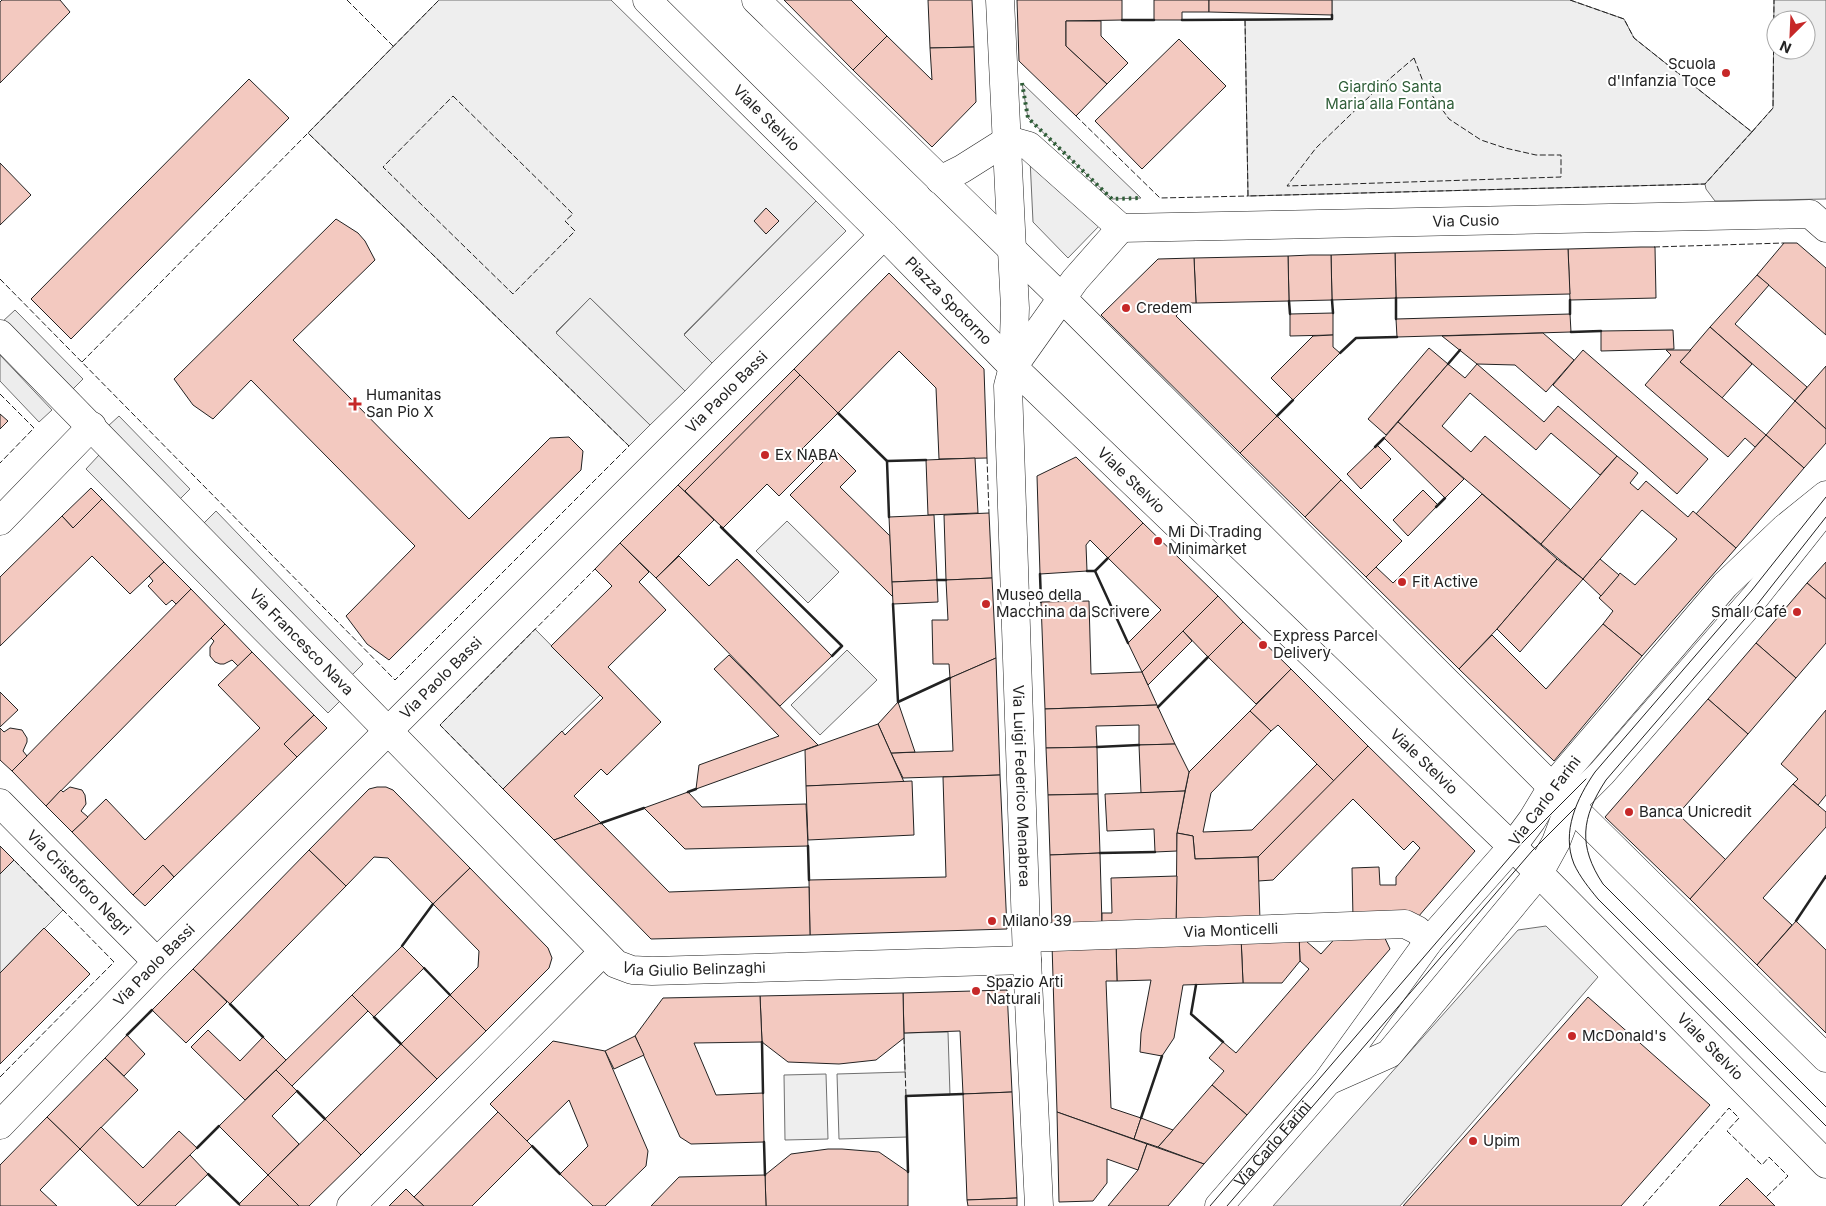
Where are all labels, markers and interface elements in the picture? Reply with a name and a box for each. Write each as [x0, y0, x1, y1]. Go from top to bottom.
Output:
north arrow [1766, 10, 1816, 60]
text: N [1777, 37, 1794, 57]
place label: Scuola d'Infanzia Toce [1607, 54, 1716, 90]
marker: Scuola d'Infanzia Toce [1720, 67, 1732, 79]
park label: Giardino Santa Maria alla Fontana [1325, 77, 1455, 113]
street label: Viale Stelvio [729, 81, 804, 155]
street label: Via Cusio [1432, 210, 1500, 231]
street label: Piazza Spotorno [901, 252, 996, 349]
place label: Credem [1136, 298, 1192, 317]
marker: Credem [1120, 302, 1132, 314]
street label: Via Paolo Bassi [681, 347, 771, 437]
place label: Humanitas San Pio X [366, 385, 441, 421]
marker: Humanitas San Pio X [348, 397, 362, 411]
street label: Viale Stelvio [1093, 443, 1169, 517]
place label: Ex NABA [775, 445, 838, 464]
marker: Ex NABA [759, 449, 771, 461]
place label: Mi Di Trading Minimarket [1168, 522, 1262, 558]
marker: Mi Di Trading Minimarket [1152, 535, 1164, 547]
place label: Fit Active [1412, 572, 1478, 591]
marker: Fit Active [1396, 576, 1408, 588]
street label: Via Francesco Nava [245, 585, 358, 699]
place label: Museo della Macchina da Scrivere [996, 585, 1150, 621]
marker: Museo della Macchina da Scrivere [980, 598, 992, 610]
place label: Small Café [1711, 602, 1787, 621]
marker: Small Café [1791, 606, 1803, 618]
place label: Express Parcel Delivery [1273, 626, 1378, 662]
street label: Via Paolo Bassi [396, 633, 486, 723]
marker: Express Parcel Delivery [1257, 639, 1269, 651]
street label: Via Luigi Federico Menabrea [1009, 685, 1035, 888]
street label: Viale Stelvio [1386, 724, 1462, 798]
street label: Via Carlo Farini [1505, 752, 1585, 849]
place label: Banca Unicredit [1639, 802, 1752, 821]
marker: Banca Unicredit [1623, 806, 1635, 818]
street label: Via Cristoforo Negri [23, 826, 135, 939]
place label: Milano 39 [1002, 911, 1072, 930]
marker: Milano 39 [986, 915, 998, 927]
street label: Via Monticelli [1183, 919, 1279, 941]
street label: Via Paolo Bassi [109, 920, 199, 1010]
street label: Via Giulio Belinzaghi [619, 957, 766, 980]
place label: Spazio Arti Naturali [986, 972, 1063, 1008]
marker: Spazio Arti Naturali [970, 985, 982, 997]
street label: Viale Stelvio [1673, 1009, 1748, 1084]
place label: McDonald's [1582, 1026, 1667, 1045]
marker: McDonald's [1566, 1030, 1578, 1042]
street label: Via Carlo Farini [1230, 1097, 1315, 1191]
place label: Upim [1483, 1131, 1520, 1150]
marker: Upim [1467, 1135, 1479, 1147]

